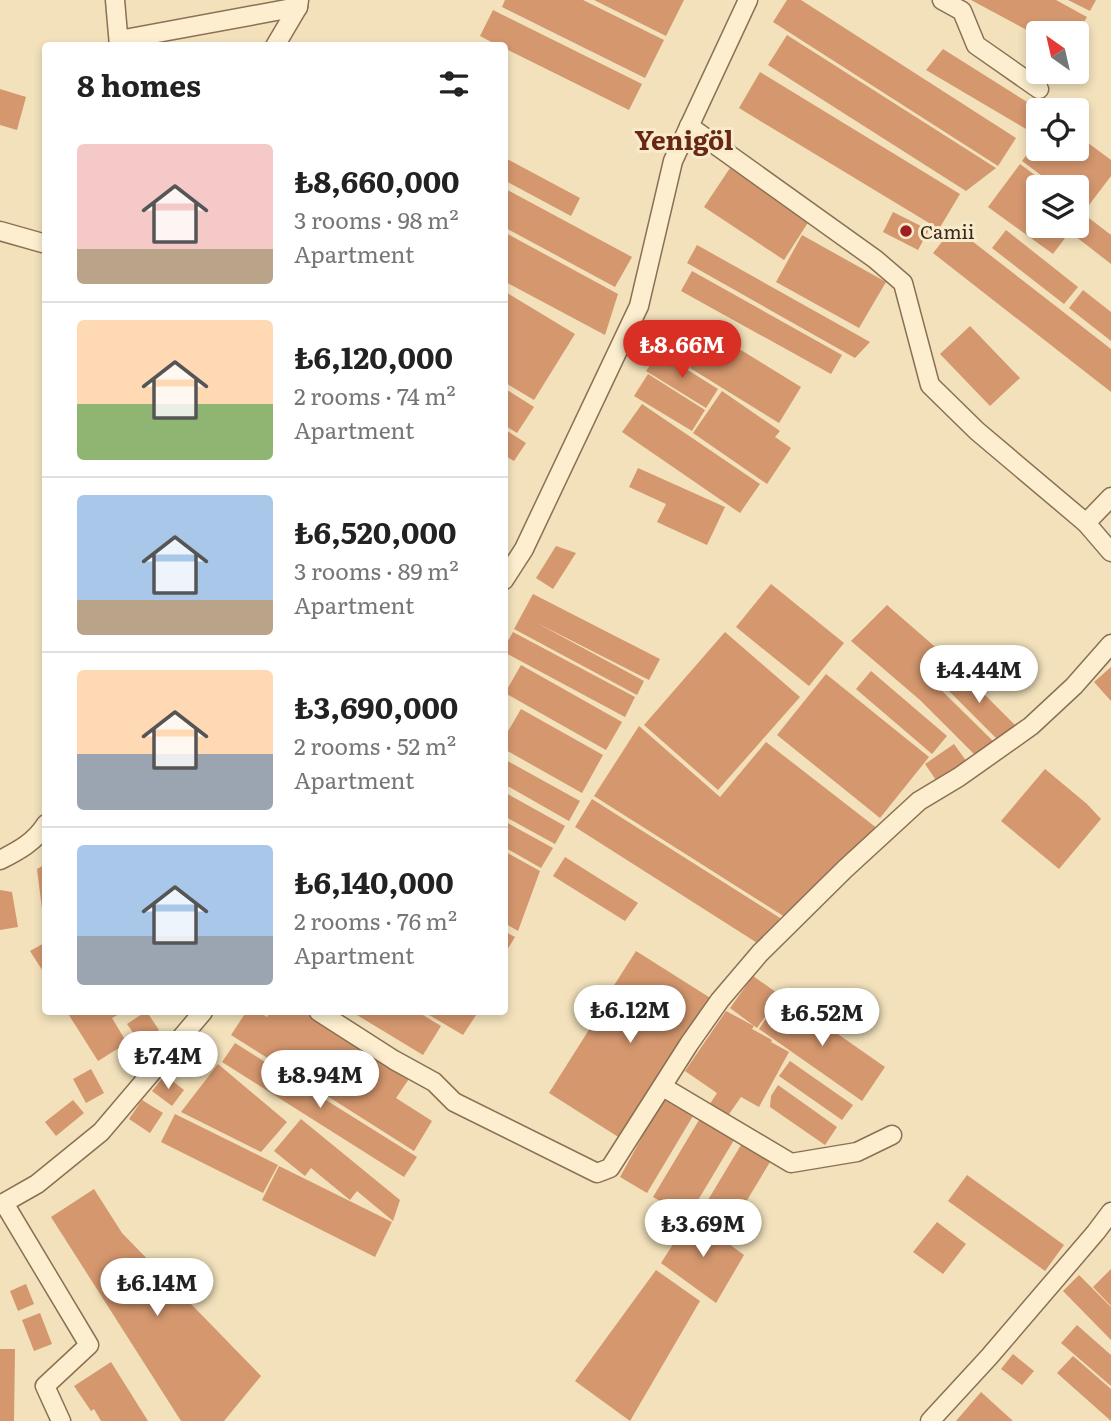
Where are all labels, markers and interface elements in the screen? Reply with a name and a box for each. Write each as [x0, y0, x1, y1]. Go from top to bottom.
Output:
north arrow [1026, 21, 1088, 84]
map controls [1026, 21, 1089, 238]
text: 8 homes [77, 62, 201, 106]
icon: filters [435, 65, 473, 103]
button: locate [1026, 98, 1089, 161]
district label: Yenigöl [634, 119, 734, 158]
text: ₺8,660,000 [294, 158, 460, 202]
icon: home [133, 172, 217, 256]
button: layers [1026, 175, 1089, 238]
text: 3 rooms · 98 m² [294, 202, 459, 236]
place label: Camii [920, 217, 974, 245]
marker: Camii [898, 223, 914, 239]
text: Apartment [294, 236, 414, 270]
pin: ₺8.66M [625, 320, 739, 380]
text: ₺8.66M [639, 326, 725, 360]
text: ₺6,120,000 [294, 334, 453, 378]
icon: home [133, 348, 217, 432]
text: 2 rooms · 74 m² [294, 378, 456, 412]
text: Apartment [294, 412, 414, 446]
text: ₺6,520,000 [294, 509, 457, 553]
icon: home [133, 523, 217, 607]
text: 3 rooms · 89 m² [294, 553, 459, 587]
text: Apartment [294, 587, 414, 621]
pin: ₺4.44M [922, 646, 1036, 705]
text: ₺4.44M [936, 651, 1022, 685]
text: ₺3,690,000 [294, 684, 458, 728]
icon: home [133, 698, 217, 782]
text: 2 rooms · 52 m² [294, 728, 456, 762]
text: Apartment [294, 762, 414, 796]
text: ₺6,140,000 [294, 859, 454, 903]
icon: home [133, 873, 217, 957]
text: 2 rooms · 76 m² [294, 903, 457, 937]
text: Apartment [294, 937, 414, 971]
pin: ₺6.12M [573, 986, 687, 1045]
pin: ₺6.52M [765, 988, 879, 1048]
text: ₺6.12M [590, 991, 670, 1025]
text: ₺6.52M [780, 994, 864, 1028]
pin: ₺7.4M [119, 1032, 217, 1091]
text: ₺7.4M [134, 1037, 202, 1071]
pin: ₺8.94M [263, 1050, 377, 1110]
text: ₺8.94M [277, 1056, 363, 1090]
pin: ₺3.69M [646, 1200, 760, 1259]
text: ₺3.69M [661, 1205, 745, 1239]
pin: ₺6.14M [100, 1258, 214, 1318]
text: ₺6.14M [116, 1264, 198, 1298]

